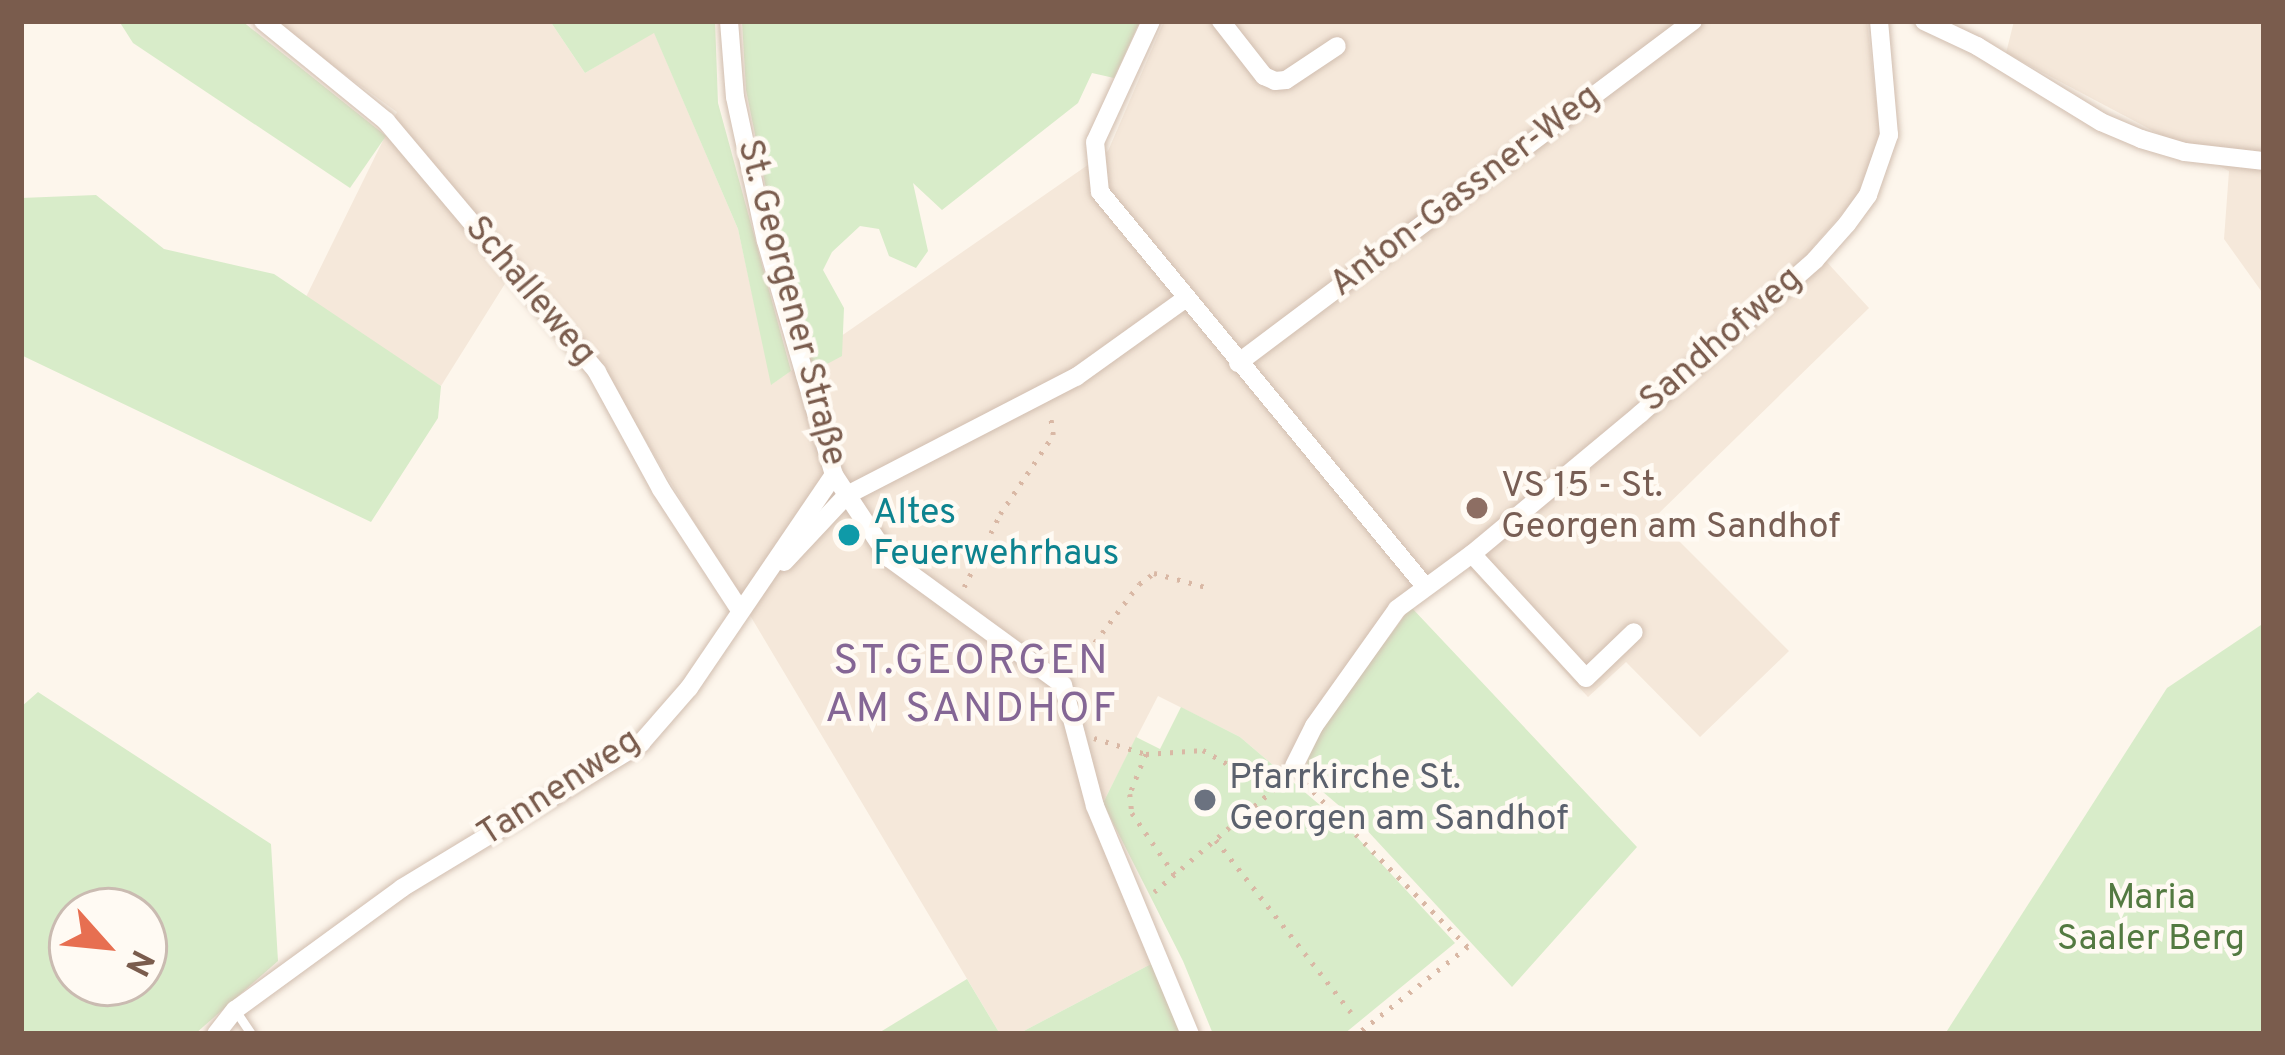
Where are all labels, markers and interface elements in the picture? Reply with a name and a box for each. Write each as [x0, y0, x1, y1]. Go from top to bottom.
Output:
street label: Anton-Gassner-Weg [1322, 76, 1610, 308]
street label: St. Georgener Straße [726, 135, 854, 471]
street label: Schalleweg [454, 208, 604, 376]
street label: Sandhofweg [1632, 259, 1812, 423]
place label: VS 15 - St. Georgen am Sandhof [1501, 465, 1840, 550]
place label: Altes Feuerwehrhaus [873, 492, 1119, 577]
marker: VS 15 - St. Georgen am Sandhof [1464, 495, 1490, 521]
marker: Altes Feuerwehrhaus [836, 522, 862, 548]
district label: ST.GEORGEN AM SANDHOF [825, 638, 1119, 736]
street label: Tannenweg [471, 721, 649, 857]
place label: Pfarrkirche St. Georgen am Sandhof [1229, 757, 1568, 842]
marker: Pfarrkirche St. Georgen am Sandhof [1192, 787, 1218, 813]
park label: Maria Saaler Berg [2057, 877, 2245, 962]
north arrow [48, 887, 168, 1007]
text: N [113, 942, 161, 982]

